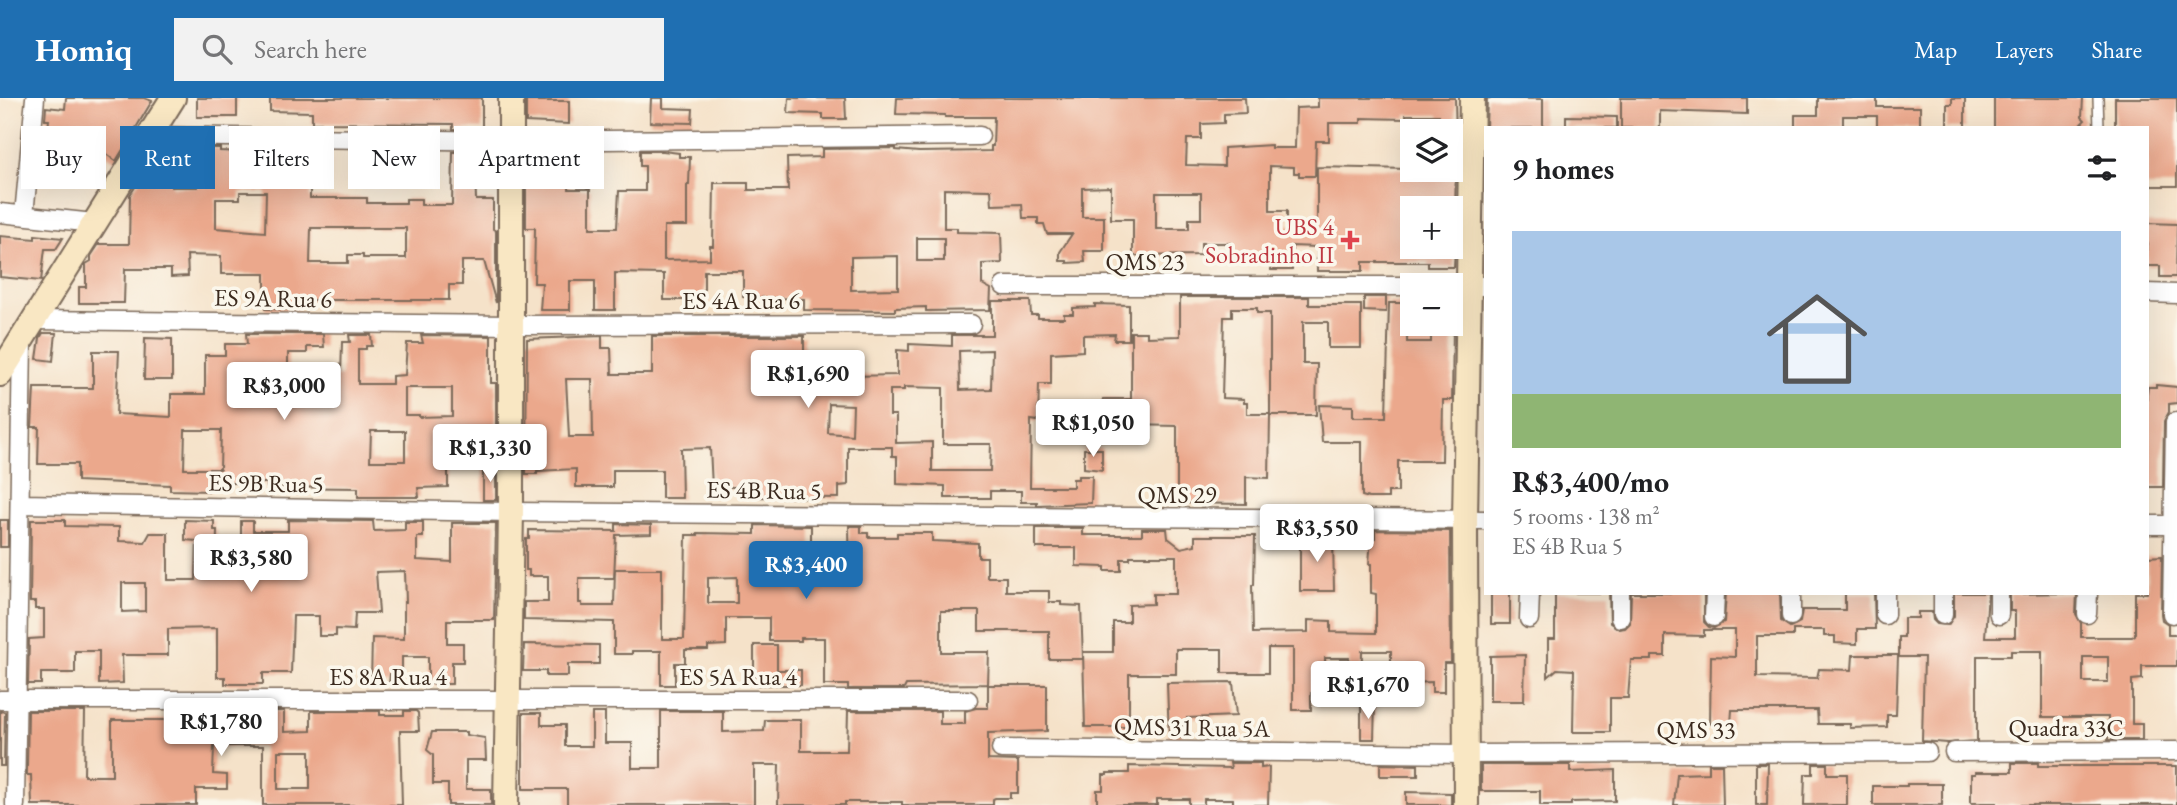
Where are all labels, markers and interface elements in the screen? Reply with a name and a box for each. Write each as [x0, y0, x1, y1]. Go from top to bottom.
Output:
search box [174, 18, 664, 81]
text: Homiq [35, 28, 132, 71]
icon: search [198, 30, 236, 68]
text: Search here [254, 32, 367, 66]
text: Map [1914, 34, 1957, 65]
text: Layers [1995, 34, 2054, 65]
text: Share [2092, 34, 2142, 65]
map controls [1400, 119, 1463, 336]
button: layers [1400, 119, 1463, 182]
chip: Buy [21, 126, 106, 189]
chip: Rent [120, 126, 215, 189]
chip: Filters [229, 126, 334, 189]
chip: New [348, 126, 440, 189]
chip: Apartment [454, 126, 604, 189]
text: 9 homes [1512, 149, 1614, 188]
icon: filters [2083, 149, 2121, 187]
button: + [1400, 196, 1463, 259]
place label: UBS 4 Sobradinho II [1205, 211, 1334, 270]
marker: UBS 4 Sobradinho II [1340, 230, 1360, 250]
street label: QMS 23 [1106, 246, 1184, 277]
button: − [1400, 273, 1463, 336]
icon: home [1754, 276, 1880, 402]
street label: ES 9A Rua 6 [214, 281, 332, 315]
street label: ES 4A Rua 6 [682, 285, 800, 316]
pin: R$1,690 [743, 350, 873, 410]
text: R$1,690 [767, 358, 849, 388]
pin: R$3,000 [219, 362, 349, 422]
text: R$3,000 [243, 370, 325, 400]
pin: R$1,050 [1028, 400, 1158, 459]
text: R$1,050 [1052, 407, 1134, 437]
pin: R$1,330 [425, 424, 555, 484]
text: R$1,330 [449, 432, 531, 462]
text: R$3,400/mo [1512, 462, 1669, 501]
street label: ES 9B Rua 5 [208, 466, 324, 500]
street label: ES 4B Rua 5 [706, 473, 822, 507]
street label: QMS 29 [1138, 479, 1217, 510]
text: 5 rooms · 138 m² [1512, 501, 1660, 531]
pin: R$3,550 [1252, 504, 1382, 564]
text: R$3,550 [1276, 512, 1358, 542]
text: ES 4B Rua 5 [1512, 531, 1623, 561]
pin: R$3,580 [186, 534, 316, 594]
text: R$3,580 [210, 542, 292, 572]
pin: R$3,400 [741, 542, 871, 601]
text: R$3,400 [765, 549, 847, 579]
street label: ES 8A Rua 4 [329, 661, 448, 692]
street label: ES 5A Rua 4 [679, 661, 798, 692]
pin: R$1,670 [1303, 662, 1433, 721]
text: R$1,670 [1327, 669, 1409, 699]
pin: R$1,780 [156, 698, 286, 758]
text: R$1,780 [180, 706, 262, 736]
street label: QMS 31 Rua 5A [1114, 710, 1271, 744]
street label: Quadra 33C [2008, 712, 2124, 743]
street label: QMS 33 [1657, 714, 1735, 745]

